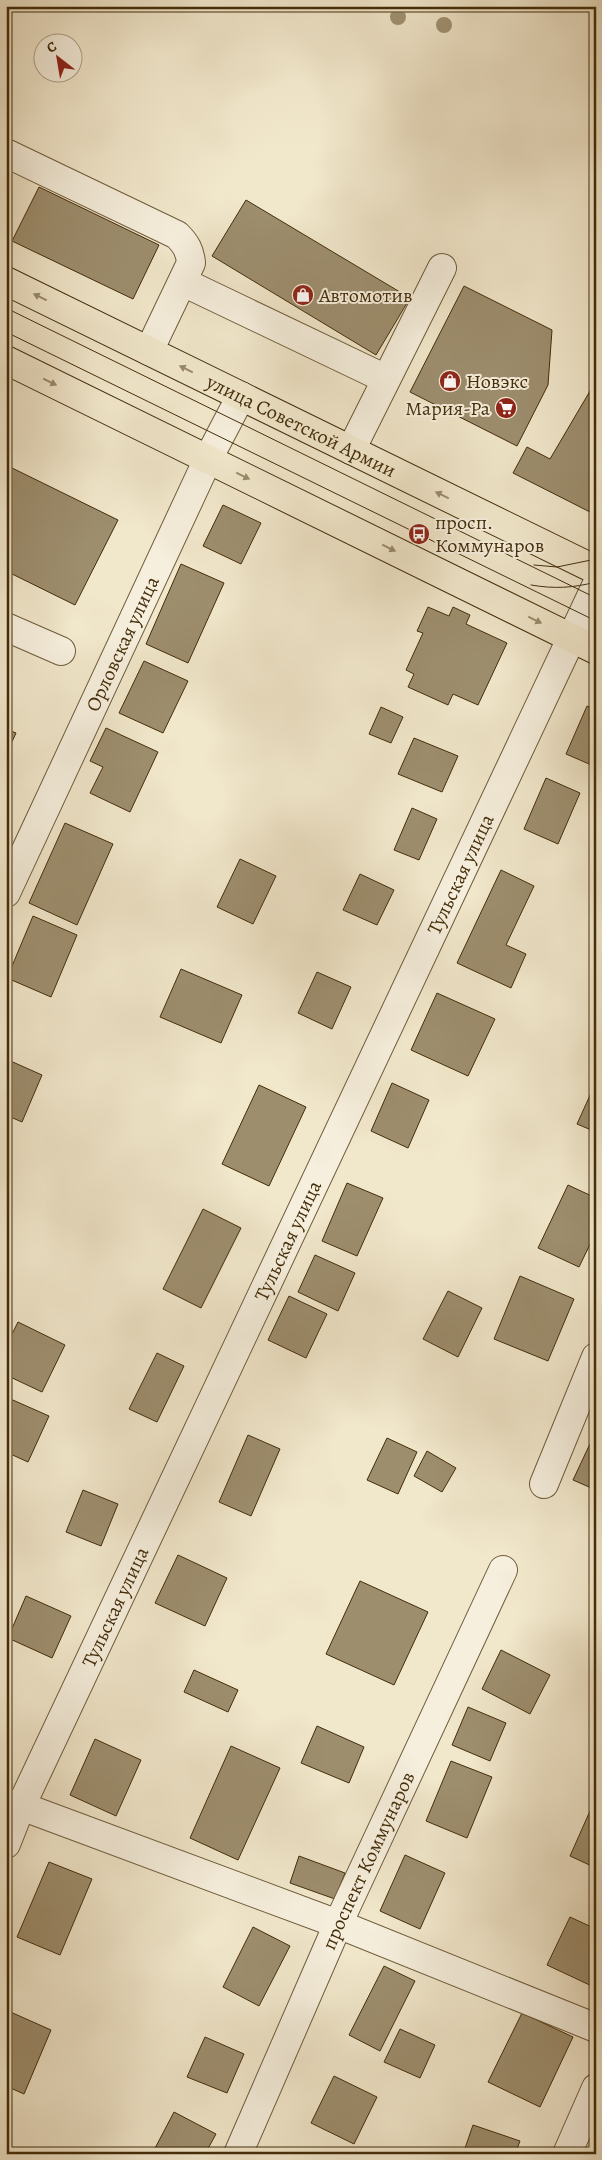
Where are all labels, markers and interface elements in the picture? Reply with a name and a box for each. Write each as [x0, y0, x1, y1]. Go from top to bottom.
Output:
north arrow [32, 32, 82, 82]
text: С [43, 37, 60, 58]
place label: Автомотив [318, 282, 412, 309]
shop icon: Автомотив [291, 283, 315, 307]
one-way arrow [33, 293, 48, 302]
one-way arrow [179, 365, 193, 373]
street label: улица Советской Армии [201, 368, 401, 484]
place label: Новэкс [466, 368, 528, 395]
shop icon: Новэкс [438, 369, 462, 393]
one-way arrow [43, 378, 57, 386]
place label: Мария-Ра [405, 395, 491, 422]
supermarket icon: Мария-Ра [494, 396, 518, 420]
one-way arrow [236, 472, 250, 480]
one-way arrow [435, 491, 449, 499]
place label: просп. Коммунаров [435, 509, 544, 559]
bus stop icon: просп. Коммунаров [407, 522, 431, 546]
one-way arrow [382, 544, 396, 552]
street label: Орловская улица [79, 571, 166, 716]
one-way arrow [527, 616, 542, 624]
street label: Тульская улица [421, 809, 501, 939]
street label: Тульская улица [248, 1175, 328, 1305]
street label: Тульская улица [75, 1542, 156, 1672]
street label: проспект Коммунаров [315, 1767, 421, 1954]

